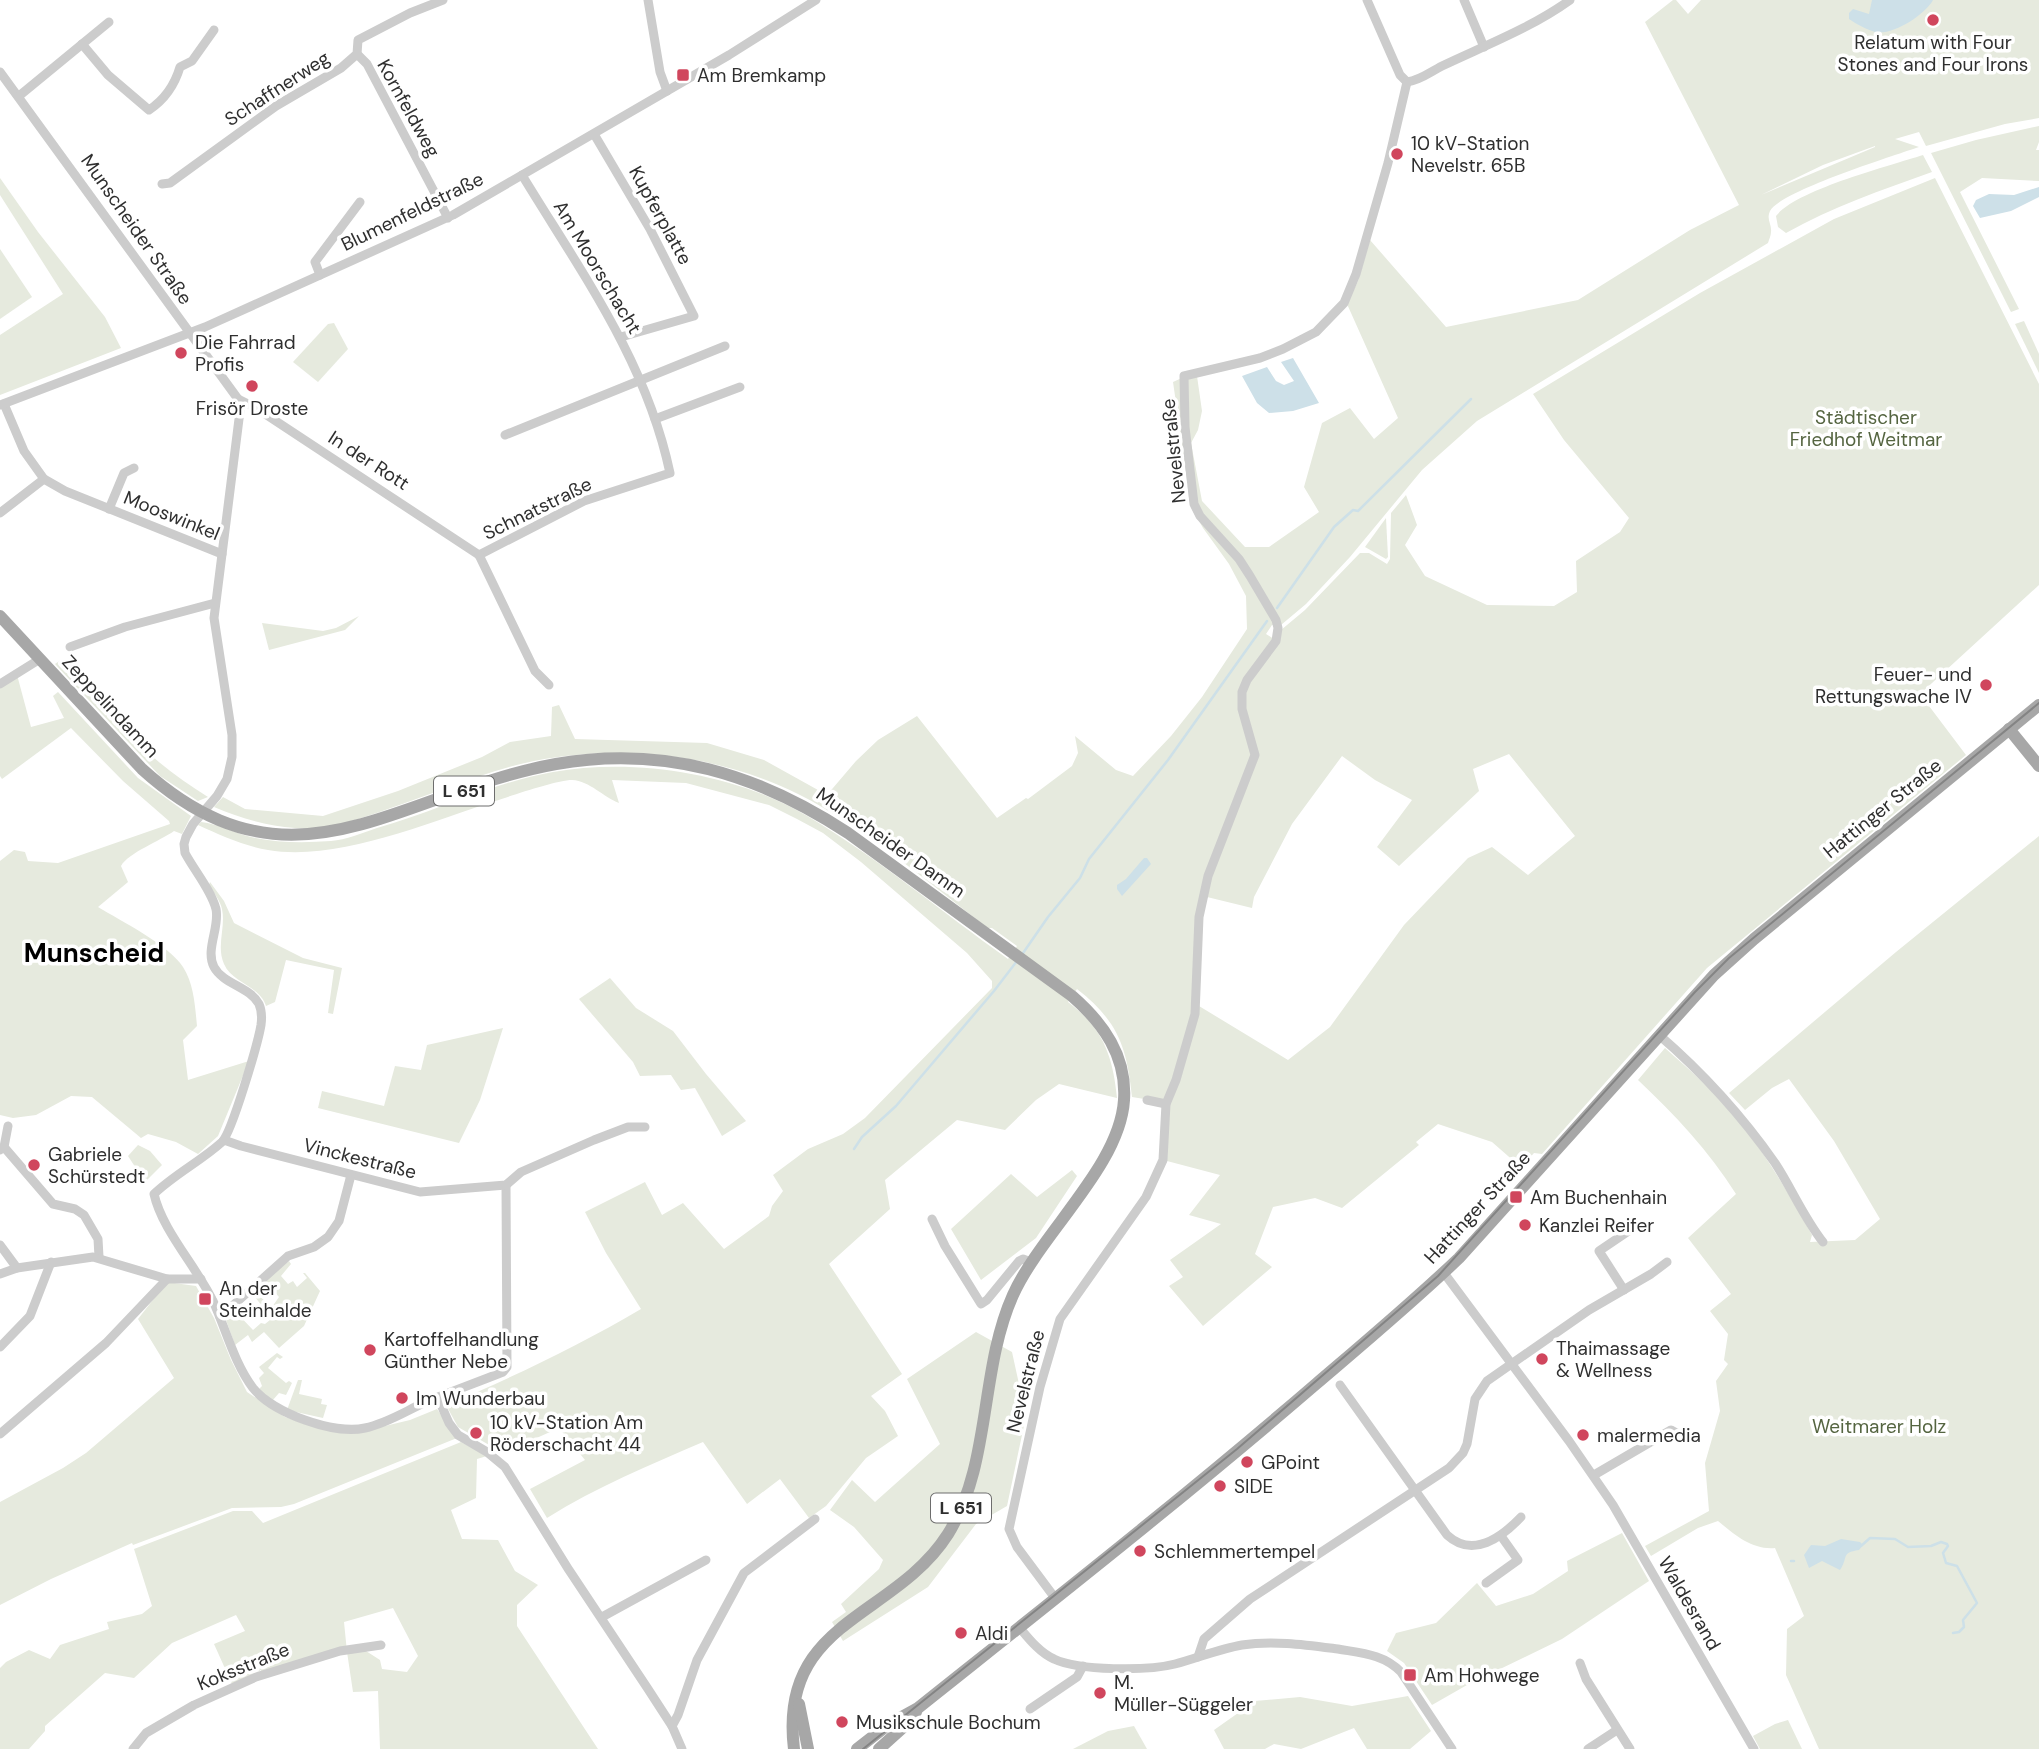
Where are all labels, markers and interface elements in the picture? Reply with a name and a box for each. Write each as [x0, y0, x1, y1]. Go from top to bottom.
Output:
marker: Relatum with Four Stones and Four Irons [1925, 12, 1941, 28]
place label: Relatum with Four Stones and Four Irons [1838, 30, 2028, 77]
street label: Schaffnerweg [220, 45, 335, 132]
street label: Kornfeldweg [371, 55, 446, 162]
place label: Am Bremkamp [697, 63, 826, 88]
marker: Am Bremkamp [675, 67, 691, 83]
place label: 10 kV-Station Nevelstr. 65B [1411, 131, 1530, 178]
marker: 10 kV-Station Nevelstr. 65B [1389, 146, 1405, 162]
street label: Munscheider Straße [75, 149, 198, 309]
street label: Kupferplatte [623, 161, 698, 269]
street label: Blumenfeldstraße [337, 166, 487, 257]
street label: Am Moorschacht [548, 196, 647, 338]
place label: Die Fahrrad Profis [195, 330, 296, 377]
marker: Die Fahrrad Profis [173, 345, 189, 361]
marker: Frisör Droste [244, 378, 260, 394]
place label: Frisör Droste [196, 396, 308, 421]
street label: Nevelstraße [1156, 397, 1191, 505]
park label: Städtischer Friedhof Weitmar [1790, 405, 1942, 452]
street label: In der Rott [323, 425, 414, 496]
street label: Schnatstraße [479, 471, 596, 546]
street label: Mooswinkel [120, 485, 224, 546]
street label: Zeppelindamm [57, 650, 165, 763]
place label: Feuer- und Rettungswache IV [1815, 662, 1972, 709]
marker: Feuer- und Rettungswache IV [1978, 677, 1994, 693]
street label: Hattinger Straße [1818, 753, 1947, 864]
road number: L 651 [434, 776, 494, 806]
street label: Munscheider Damm [811, 782, 970, 903]
district label: Munscheid [24, 936, 164, 970]
street label: Vinckestraße [301, 1132, 419, 1185]
place label: Gabriele Schürstedt [48, 1142, 145, 1189]
street label: Hattinger Straße [1419, 1146, 1536, 1269]
marker: Gabriele Schürstedt [26, 1157, 42, 1173]
place label: Am Buchenhain [1530, 1185, 1667, 1210]
marker: Am Buchenhain [1508, 1189, 1524, 1205]
place label: Kanzlei Reifer [1539, 1213, 1654, 1238]
marker: Kanzlei Reifer [1517, 1217, 1533, 1233]
place label: An der Steinhalde [219, 1276, 312, 1323]
marker: An der Steinhalde [197, 1291, 213, 1307]
place label: Kartoffelhandlung Günther Nebe [384, 1327, 539, 1374]
street label: Nevelstraße [1001, 1327, 1050, 1435]
place label: Thaimassage & Wellness [1556, 1336, 1670, 1383]
marker: Kartoffelhandlung Günther Nebe [362, 1342, 378, 1358]
marker: Thaimassage & Wellness [1534, 1351, 1550, 1367]
place label: Im Wunderbau [416, 1386, 545, 1411]
marker: Im Wunderbau [394, 1390, 410, 1406]
place label: 10 kV-Station Am Röderschacht 44 [490, 1410, 643, 1457]
park label: Weitmarer Holz [1812, 1414, 1946, 1439]
place label: malermedia [1597, 1423, 1701, 1448]
marker: 10 kV-Station Am Röderschacht 44 [468, 1425, 484, 1441]
marker: malermedia [1575, 1427, 1591, 1443]
place label: GPoint [1261, 1450, 1320, 1475]
marker: GPoint [1239, 1454, 1255, 1470]
place label: SIDE [1234, 1474, 1273, 1499]
marker: SIDE [1212, 1478, 1228, 1494]
road number: L 651 [931, 1493, 991, 1522]
place label: Schlemmertempel [1154, 1539, 1315, 1564]
marker: Schlemmertempel [1132, 1543, 1148, 1559]
street label: Waldesrand [1653, 1552, 1727, 1655]
place label: Aldi [975, 1621, 1008, 1646]
marker: Aldi [953, 1625, 969, 1641]
street label: Koksstraße [193, 1637, 293, 1696]
place label: Am Hohwege [1424, 1663, 1540, 1688]
marker: Am Hohwege [1402, 1667, 1418, 1683]
place label: M. Müller-Süggeler [1114, 1670, 1253, 1717]
marker: M. Müller-Süggeler [1092, 1685, 1108, 1701]
place label: Musikschule Bochum [856, 1710, 1041, 1735]
marker: Musikschule Bochum [834, 1714, 850, 1730]

